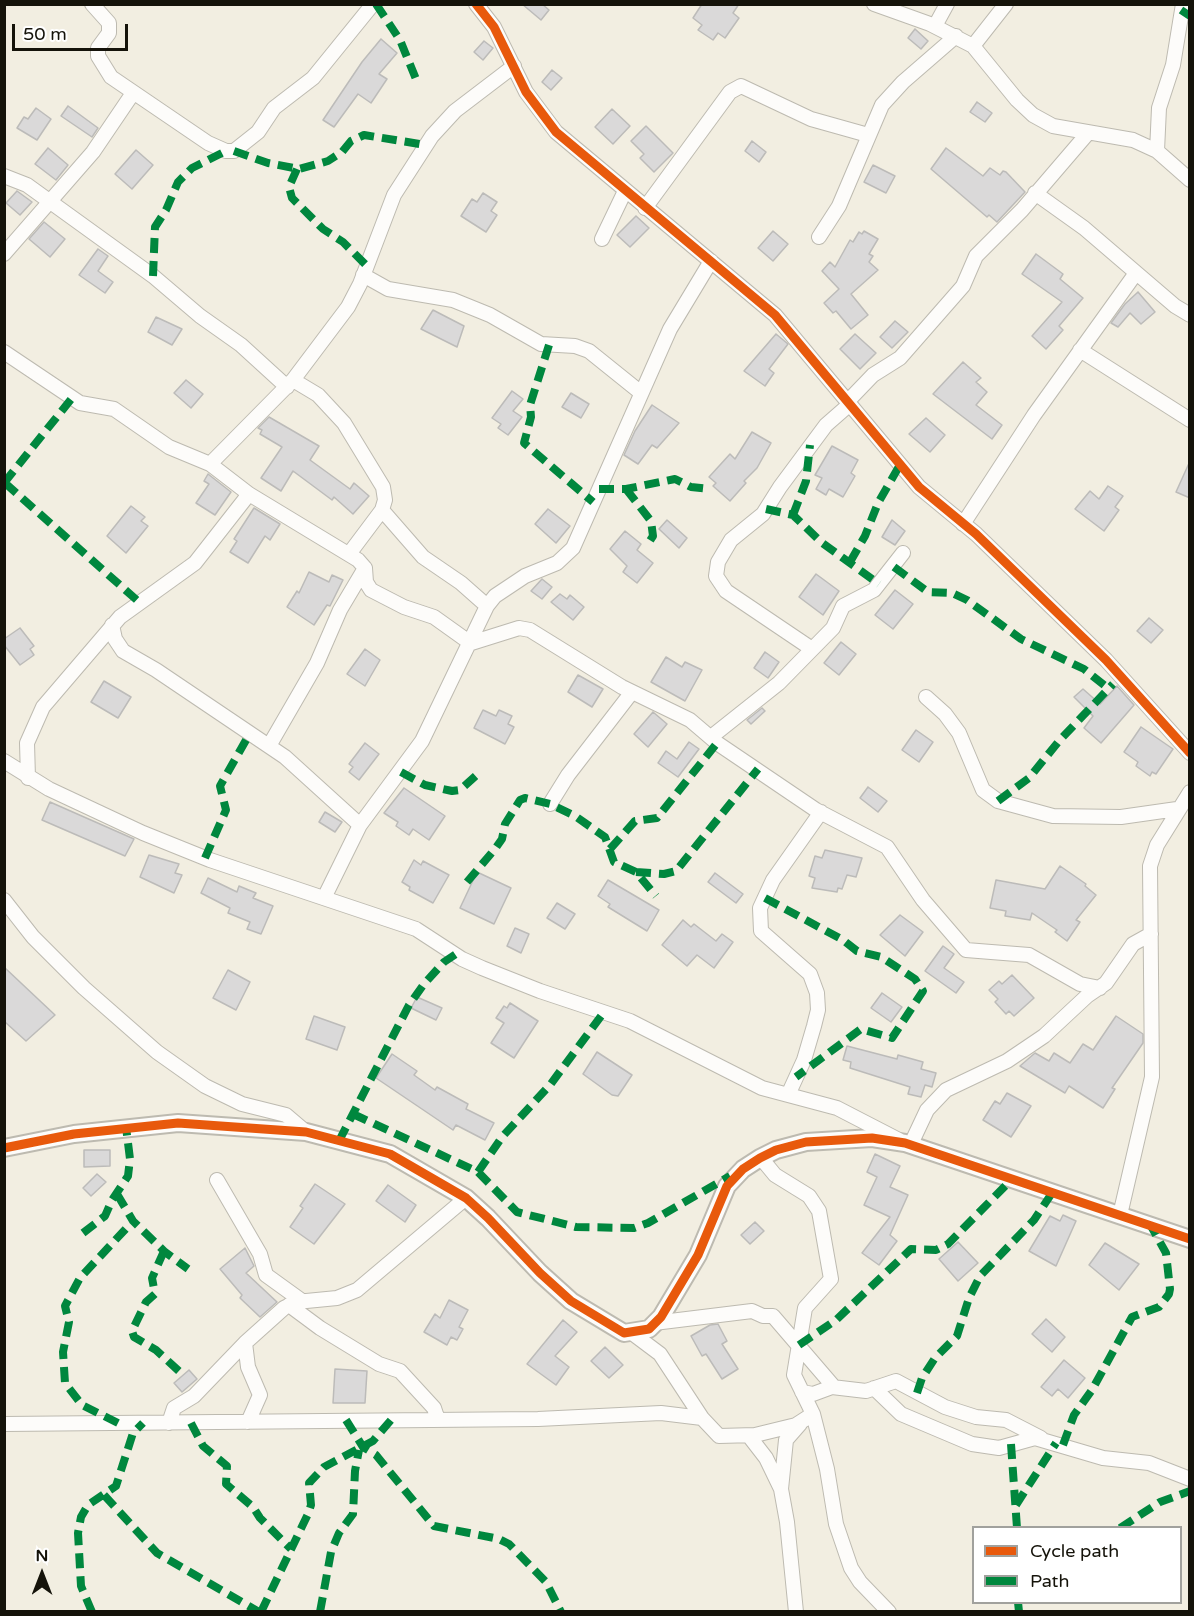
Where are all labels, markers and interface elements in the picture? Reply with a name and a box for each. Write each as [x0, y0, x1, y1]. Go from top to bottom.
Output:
scale bar [15, 12, 130, 50]
text: 50 m [23, 23, 67, 45]
legend [972, 1526, 1182, 1604]
text: Cycle path [1030, 1540, 1119, 1562]
north arrow [12, 1544, 72, 1604]
text: N [36, 1546, 48, 1566]
text: Path [1030, 1570, 1069, 1592]

